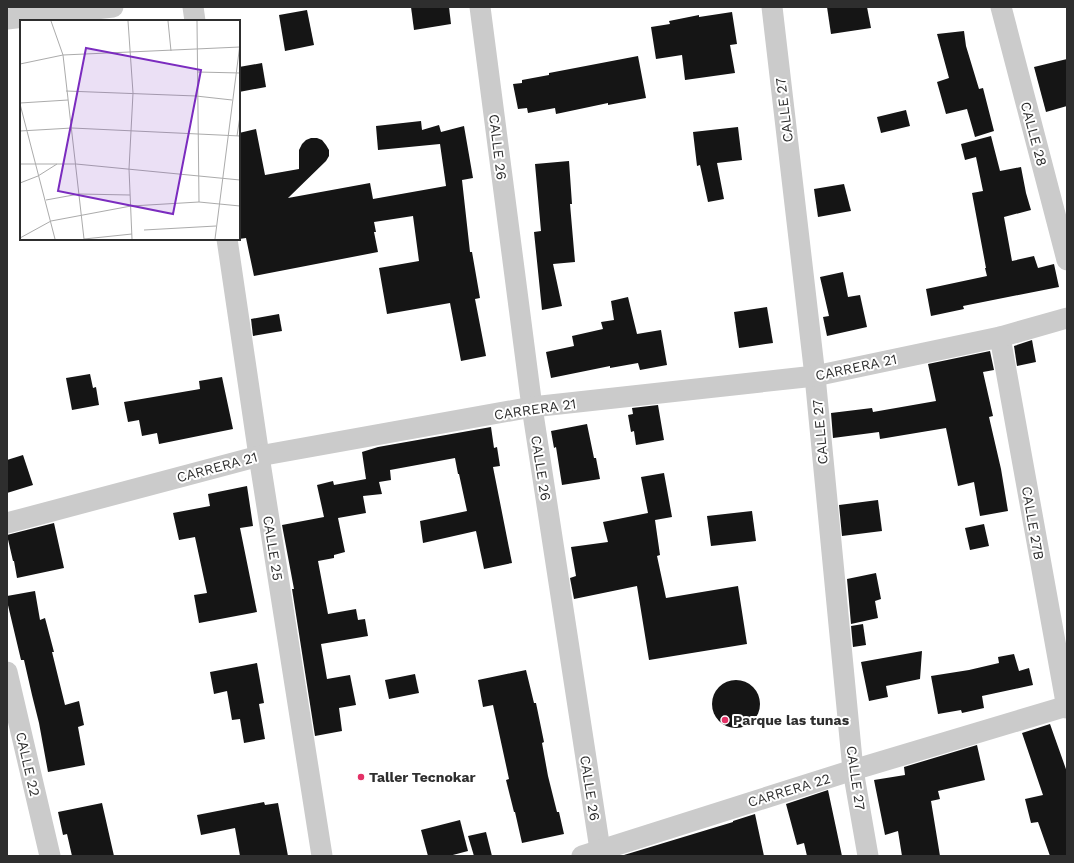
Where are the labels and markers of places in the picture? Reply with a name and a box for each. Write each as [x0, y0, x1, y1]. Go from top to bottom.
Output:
place label: Parque las tunas [733, 712, 850, 728]
marker: Parque las tunas [720, 715, 730, 725]
place label: Taller Tecnokar [369, 769, 476, 785]
marker: Taller Tecnokar [356, 772, 366, 782]

